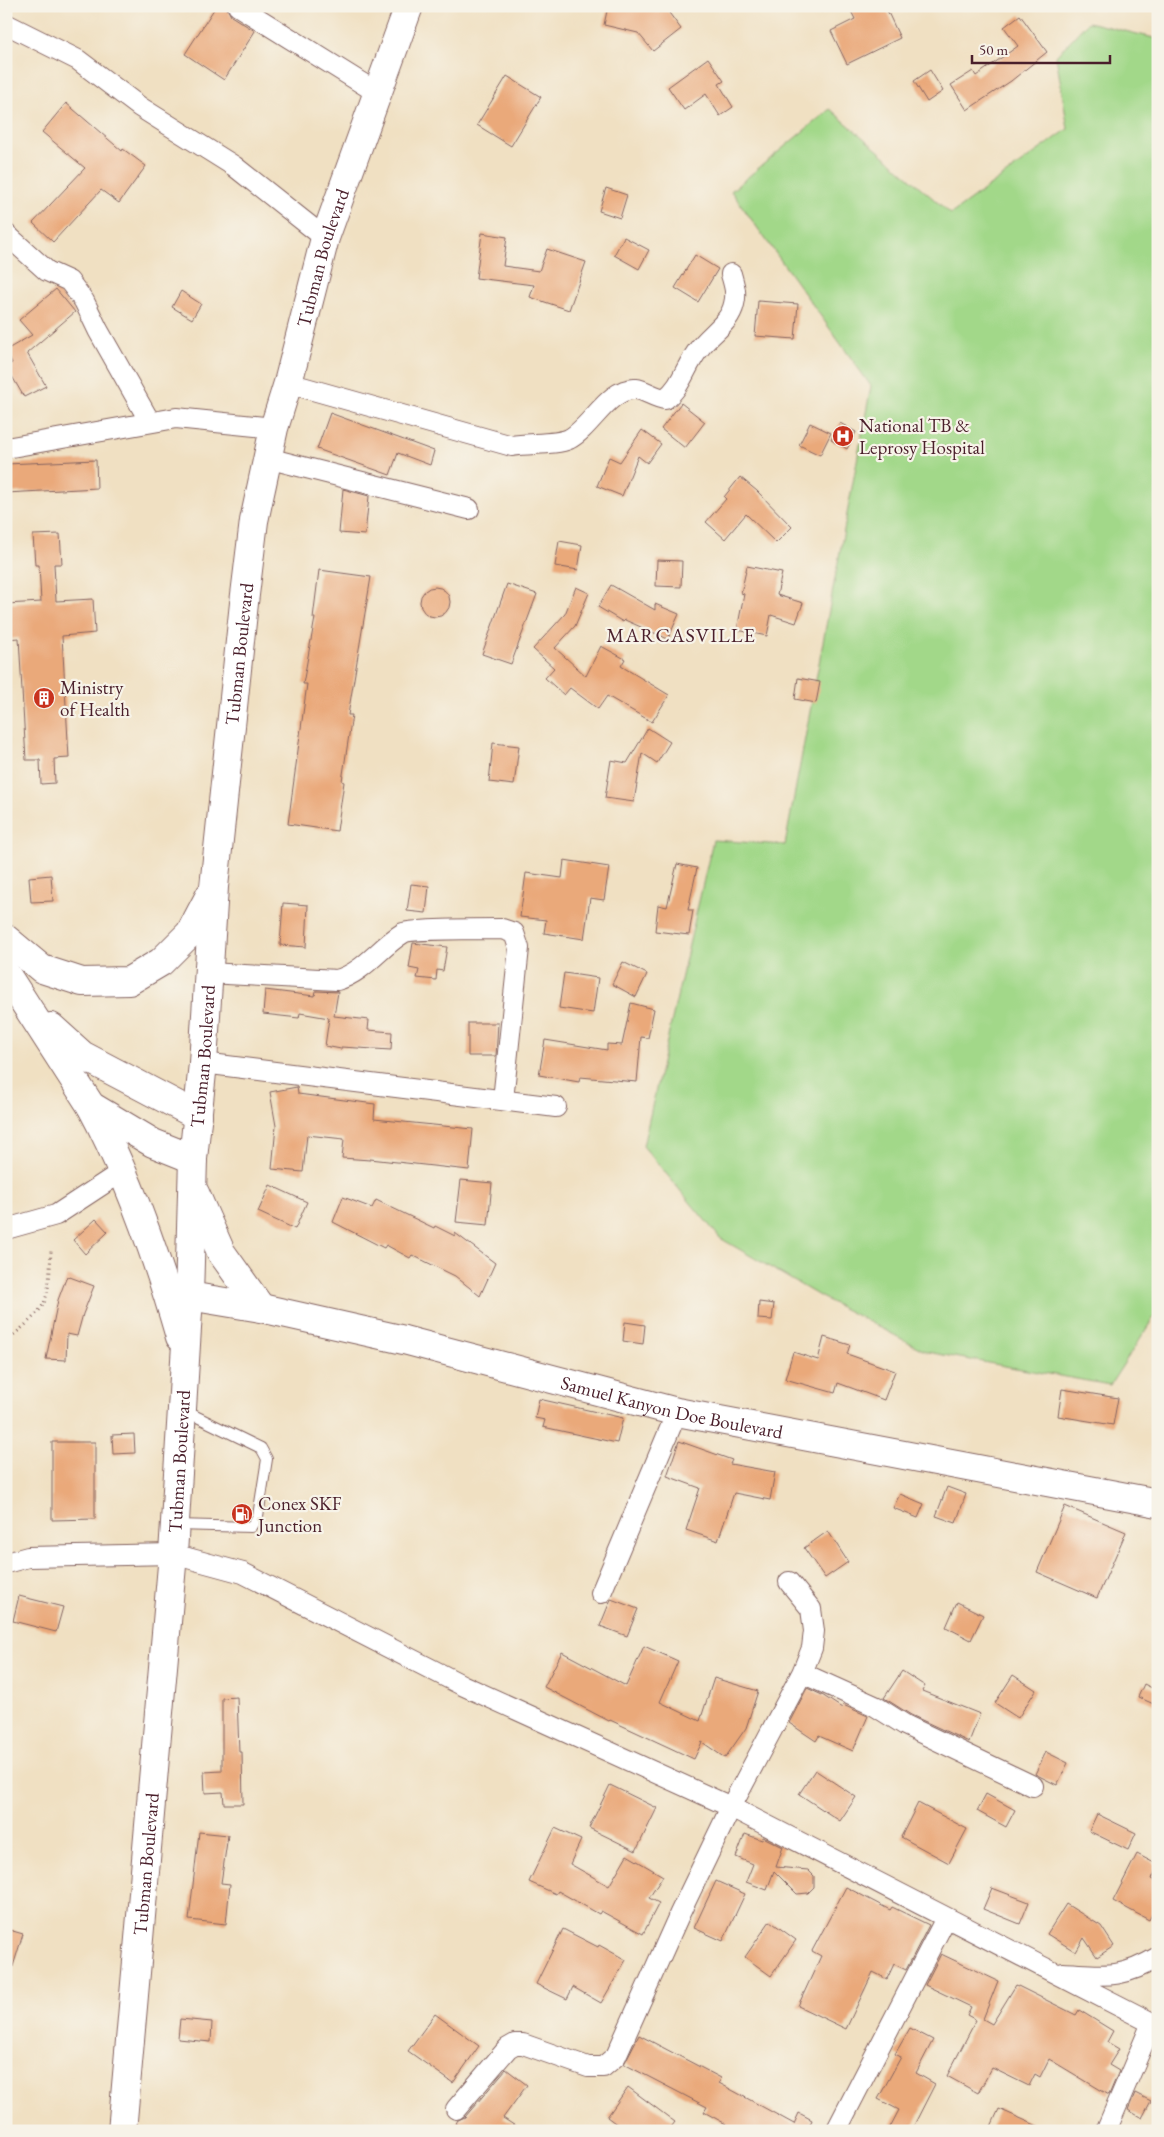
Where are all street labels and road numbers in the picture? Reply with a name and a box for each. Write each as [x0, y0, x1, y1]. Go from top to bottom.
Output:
street label: Tubman Boulevard [291, 185, 355, 330]
street label: Tubman Boulevard [219, 581, 259, 726]
street label: Tubman Boulevard [184, 984, 221, 1129]
street label: Samuel Kanyon Doe Boulevard [558, 1370, 785, 1445]
street label: Tubman Boulevard [162, 1389, 196, 1534]
street label: Tubman Boulevard [127, 1791, 165, 1936]

